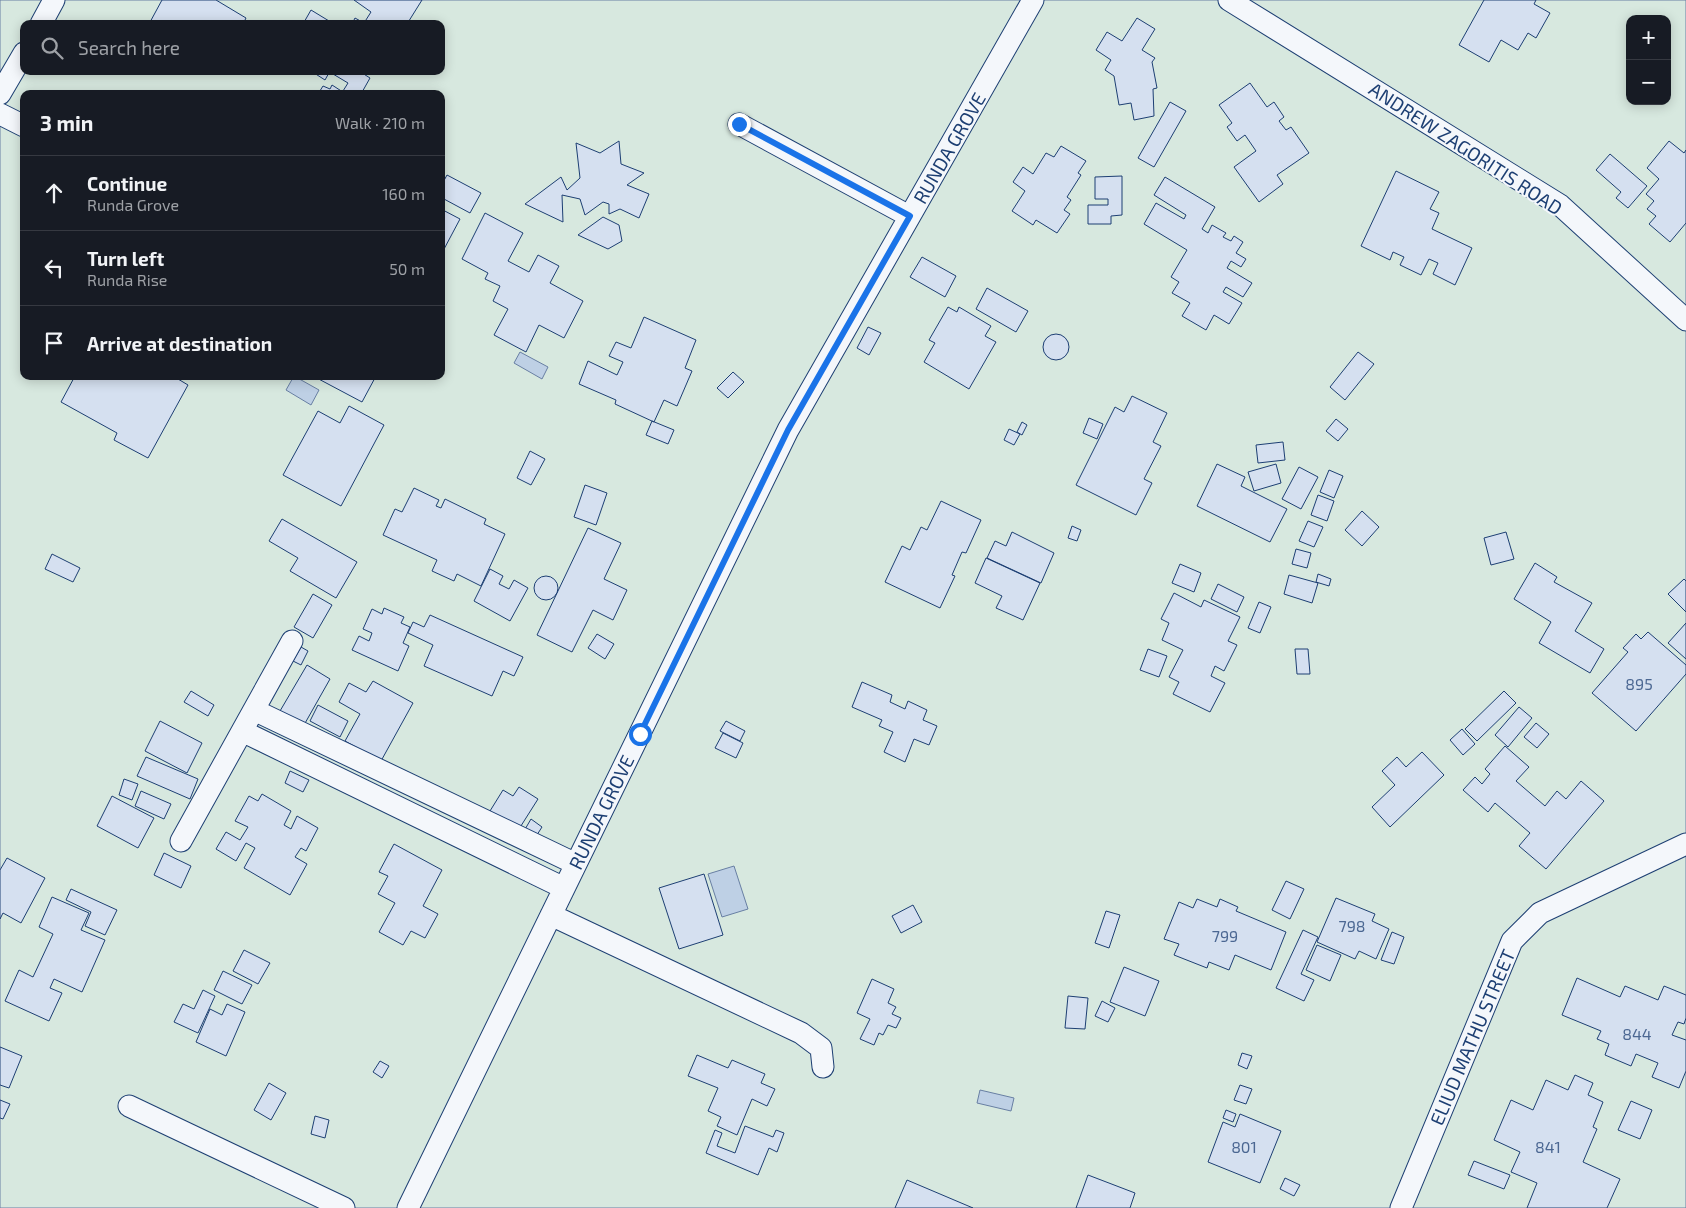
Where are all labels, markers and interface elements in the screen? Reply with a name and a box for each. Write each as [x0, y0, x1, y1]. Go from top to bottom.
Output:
map controls [1626, 15, 1671, 105]
button: + [1626, 15, 1671, 60]
search box [20, 20, 445, 75]
icon: search [38, 34, 66, 62]
text: Search here [78, 36, 180, 59]
button: − [1626, 60, 1671, 105]
street label: ANDREW ZAGORITIS ROAD [1365, 77, 1567, 219]
street label: RUNDA GROVE [908, 88, 990, 208]
text: 3 min [40, 110, 93, 135]
text: Walk · 210 m [335, 113, 425, 132]
route end [728, 113, 751, 136]
text: Continue [87, 172, 167, 195]
icon: ahead [40, 179, 68, 207]
text: 160 m [382, 184, 425, 203]
text: Runda Grove [87, 195, 179, 214]
text: Turn left [87, 247, 164, 270]
icon: left [40, 254, 68, 282]
text: 50 m [389, 259, 425, 278]
text: Runda Rise [87, 270, 167, 289]
icon: arrive [40, 329, 68, 357]
text: Arrive at destination [87, 332, 272, 355]
house number: 895 [1625, 674, 1653, 693]
route start [629, 723, 652, 746]
street label: RUNDA GROVE [563, 751, 639, 873]
house number: 798 [1338, 916, 1366, 935]
house number: 799 [1212, 926, 1238, 945]
street label: ELIUD MATHU STREET [1425, 946, 1519, 1128]
house number: 844 [1622, 1024, 1652, 1043]
house number: 801 [1231, 1137, 1257, 1156]
house number: 841 [1535, 1137, 1561, 1156]

